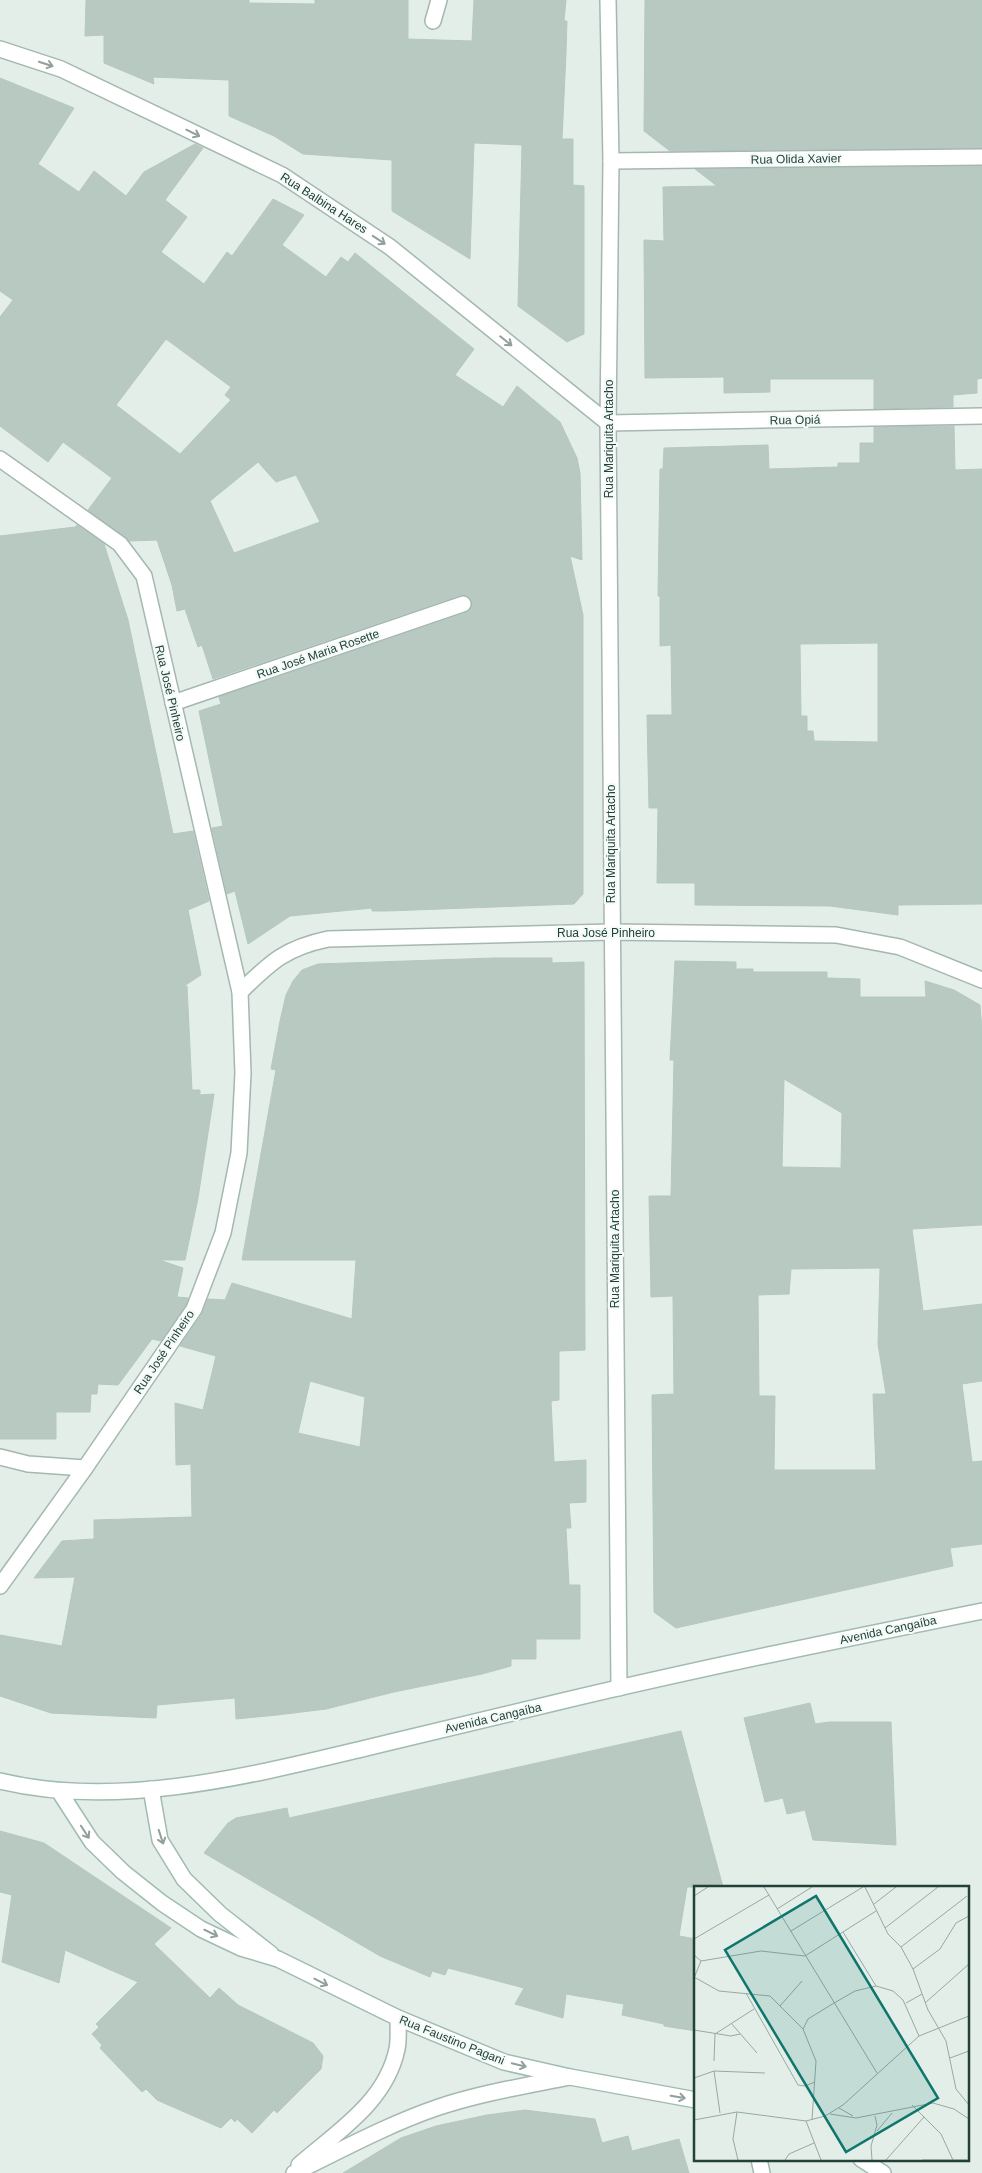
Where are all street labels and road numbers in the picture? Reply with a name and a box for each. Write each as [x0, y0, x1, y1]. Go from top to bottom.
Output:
street label: Rua Olida Xavier [751, 151, 841, 167]
street label: Rua Balbina Hares [278, 170, 370, 236]
street label: Rua Mariquita Artacho [602, 379, 616, 498]
street label: Rua Opiá [770, 413, 821, 427]
street label: Rua José Maria Rosette [255, 626, 381, 682]
street label: Rua José Pinheiro [152, 644, 188, 743]
street label: Rua Mariquita Artacho [604, 784, 618, 903]
street label: Rua José Pinheiro [557, 926, 655, 940]
street label: Rua Mariquita Artacho [608, 1189, 622, 1308]
street label: Rua José Pinheiro [131, 1307, 197, 1397]
street label: Avenida Cangaíba [838, 1613, 938, 1647]
street label: Avenida Cangaíba [443, 1700, 543, 1736]
street label: Rua Faustino Pagani [397, 2013, 507, 2067]

